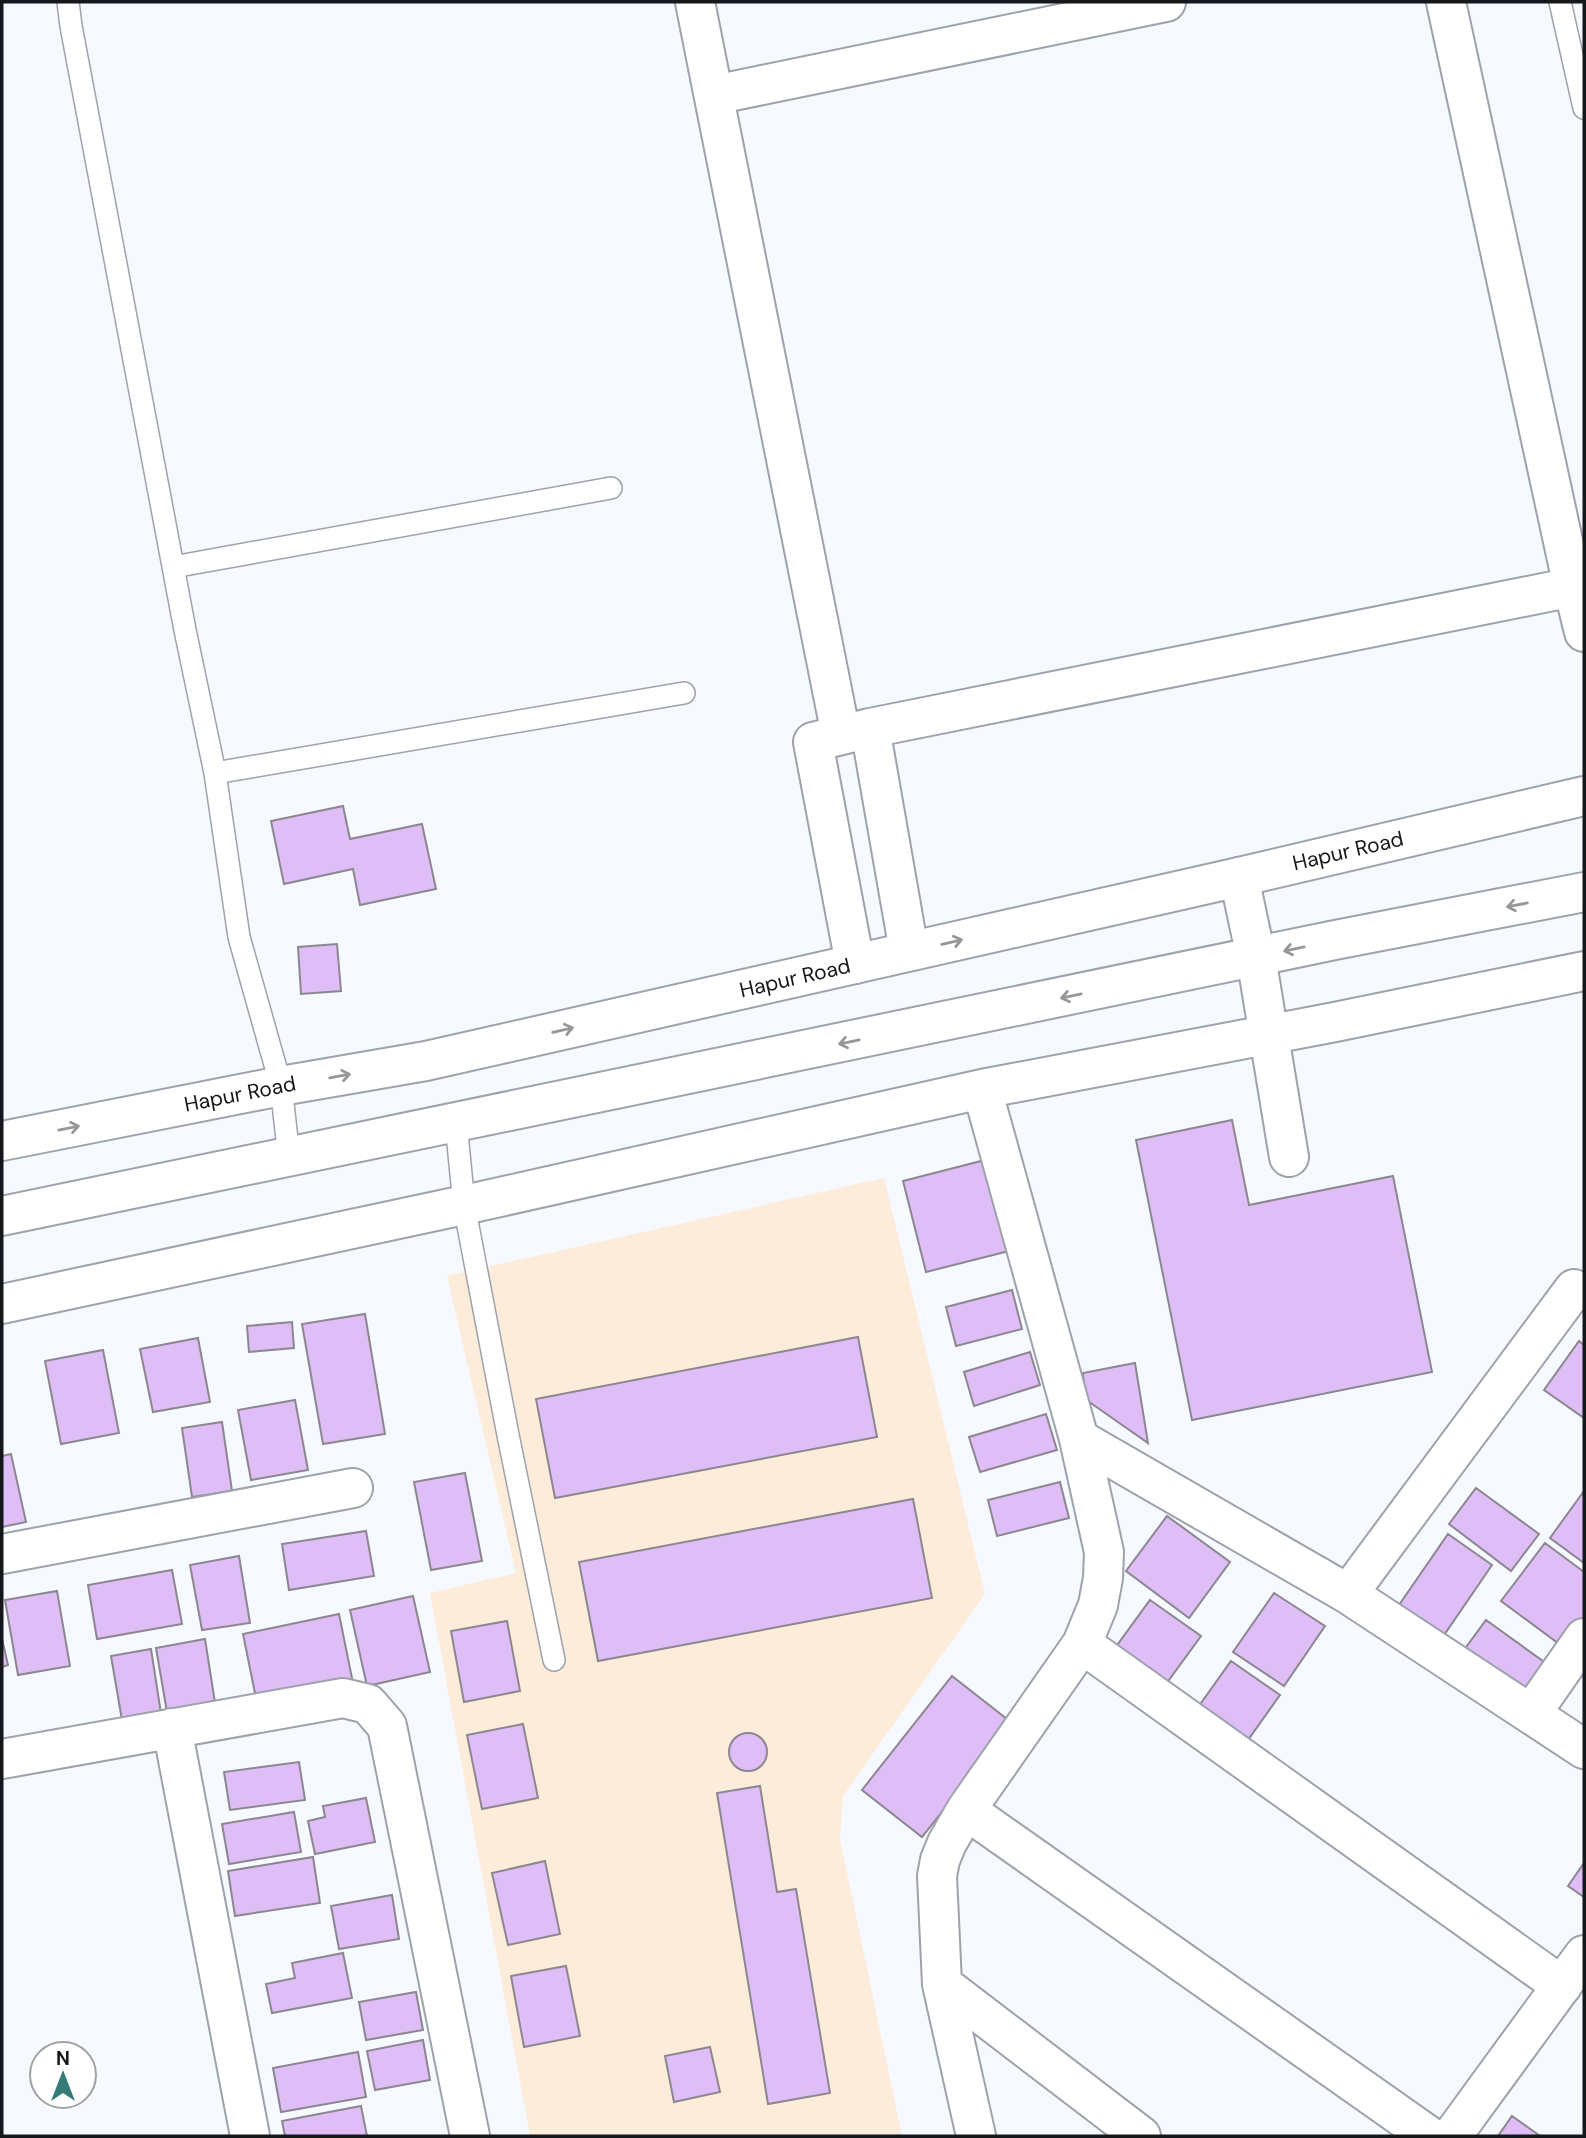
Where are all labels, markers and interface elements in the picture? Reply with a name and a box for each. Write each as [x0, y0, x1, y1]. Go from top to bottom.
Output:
street label: Hapur Road [1290, 825, 1406, 877]
one-way arrow [1506, 899, 1529, 912]
one-way arrow [940, 934, 963, 948]
one-way arrow [1283, 943, 1306, 957]
street label: Hapur Road [737, 952, 853, 1004]
one-way arrow [1060, 989, 1083, 1003]
one-way arrow [551, 1023, 574, 1037]
one-way arrow [838, 1035, 861, 1049]
street label: Hapur Road [182, 1069, 298, 1119]
one-way arrow [328, 1069, 351, 1082]
one-way arrow [57, 1121, 80, 1134]
north arrow [28, 2040, 98, 2110]
text: N [56, 2046, 70, 2071]

